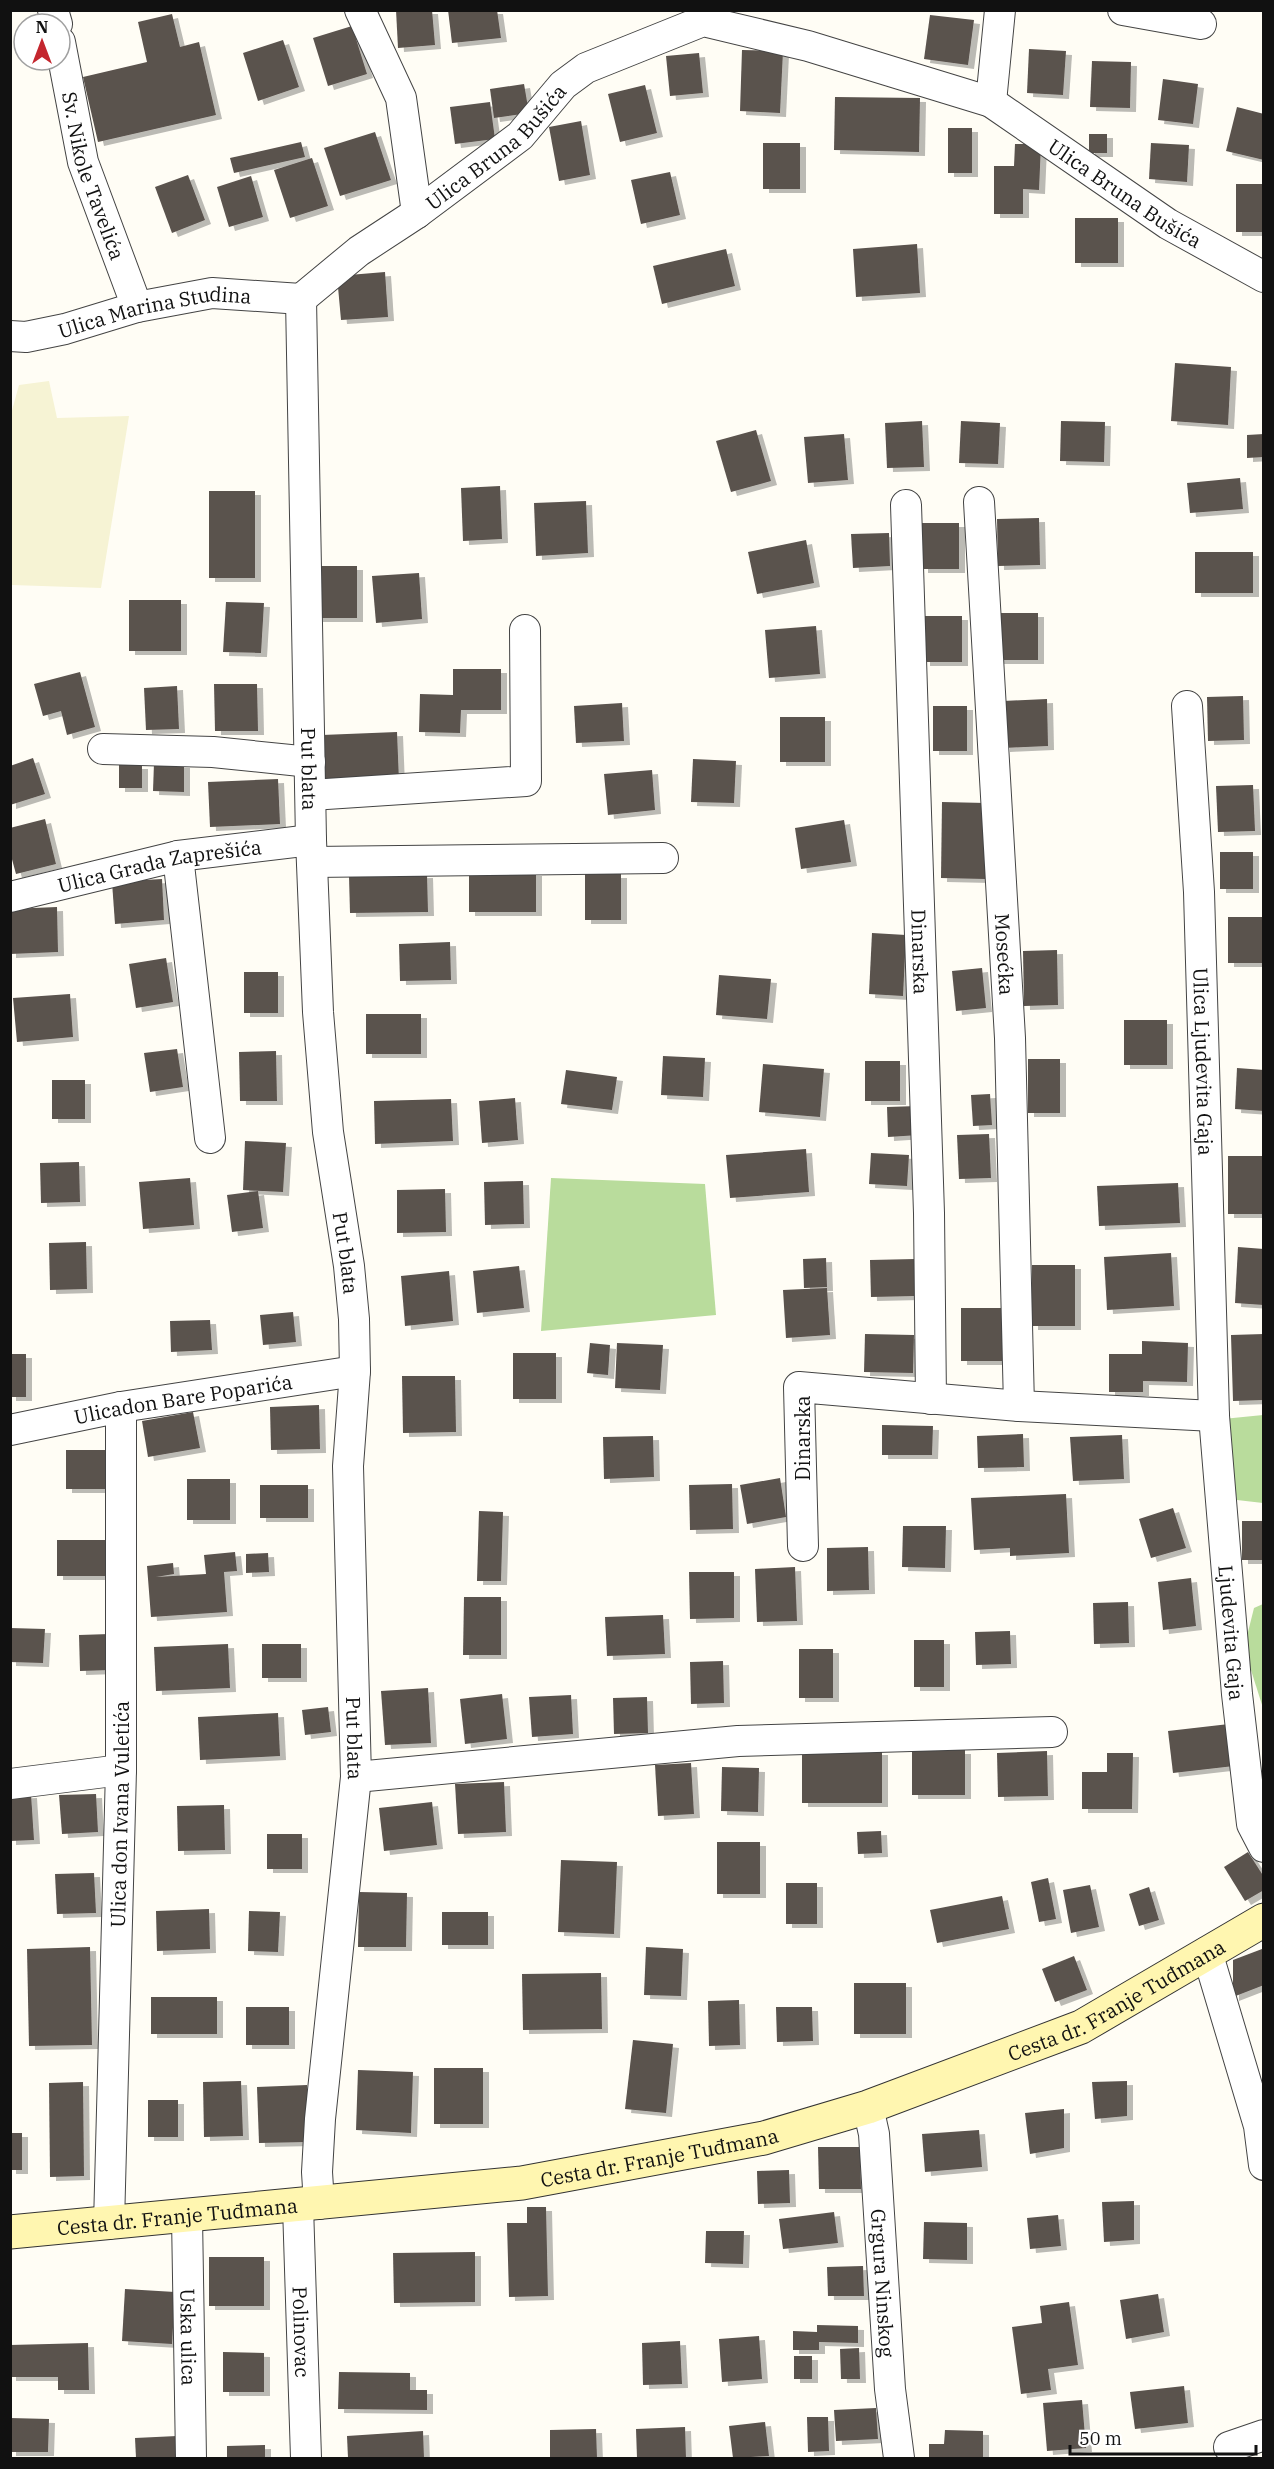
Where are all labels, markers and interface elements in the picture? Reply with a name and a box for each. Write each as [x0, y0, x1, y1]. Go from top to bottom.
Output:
north arrow [12, 12, 72, 72]
text: N [36, 17, 48, 37]
street label: Ulica Bruna Bušića [420, 78, 572, 216]
street label: Sv. Nikole Tavelića [56, 89, 132, 264]
street label: Ulica Bruna Bušića [1043, 132, 1207, 254]
street label: Ulica Marina Studina [54, 279, 253, 344]
street label: Put blata [295, 727, 324, 811]
street label: Ulica Grada Zaprešića [55, 833, 263, 898]
street label: Dinarska [906, 909, 935, 995]
street label: Mosećka [989, 912, 1021, 996]
street label: Ulica Ljudevita Gaja [1188, 967, 1220, 1156]
street label: Put blata [327, 1210, 365, 1296]
street label: Ulicadon Bare Poparića [71, 1367, 294, 1430]
street label: Dinarska [789, 1395, 816, 1481]
street label: Ljudevita Gaja [1213, 1564, 1251, 1702]
street label: Put blata [340, 1696, 370, 1780]
street label: Ulica don Ivana Vuletića [103, 1701, 135, 1928]
street label: Cesta dr. Franje Tuđmana [1004, 1932, 1230, 2067]
street label: Cesta dr. Franje Tuđmana [538, 2121, 782, 2193]
street label: Cesta dr. Franje Tuđmana [56, 2191, 299, 2241]
street label: Grgura Ninskog [865, 2208, 901, 2358]
street label: Polinovac [287, 2286, 317, 2378]
street label: Uska ulica [175, 2288, 203, 2386]
scale bar [1070, 2418, 1256, 2456]
text: 50 m [1079, 2427, 1122, 2450]

